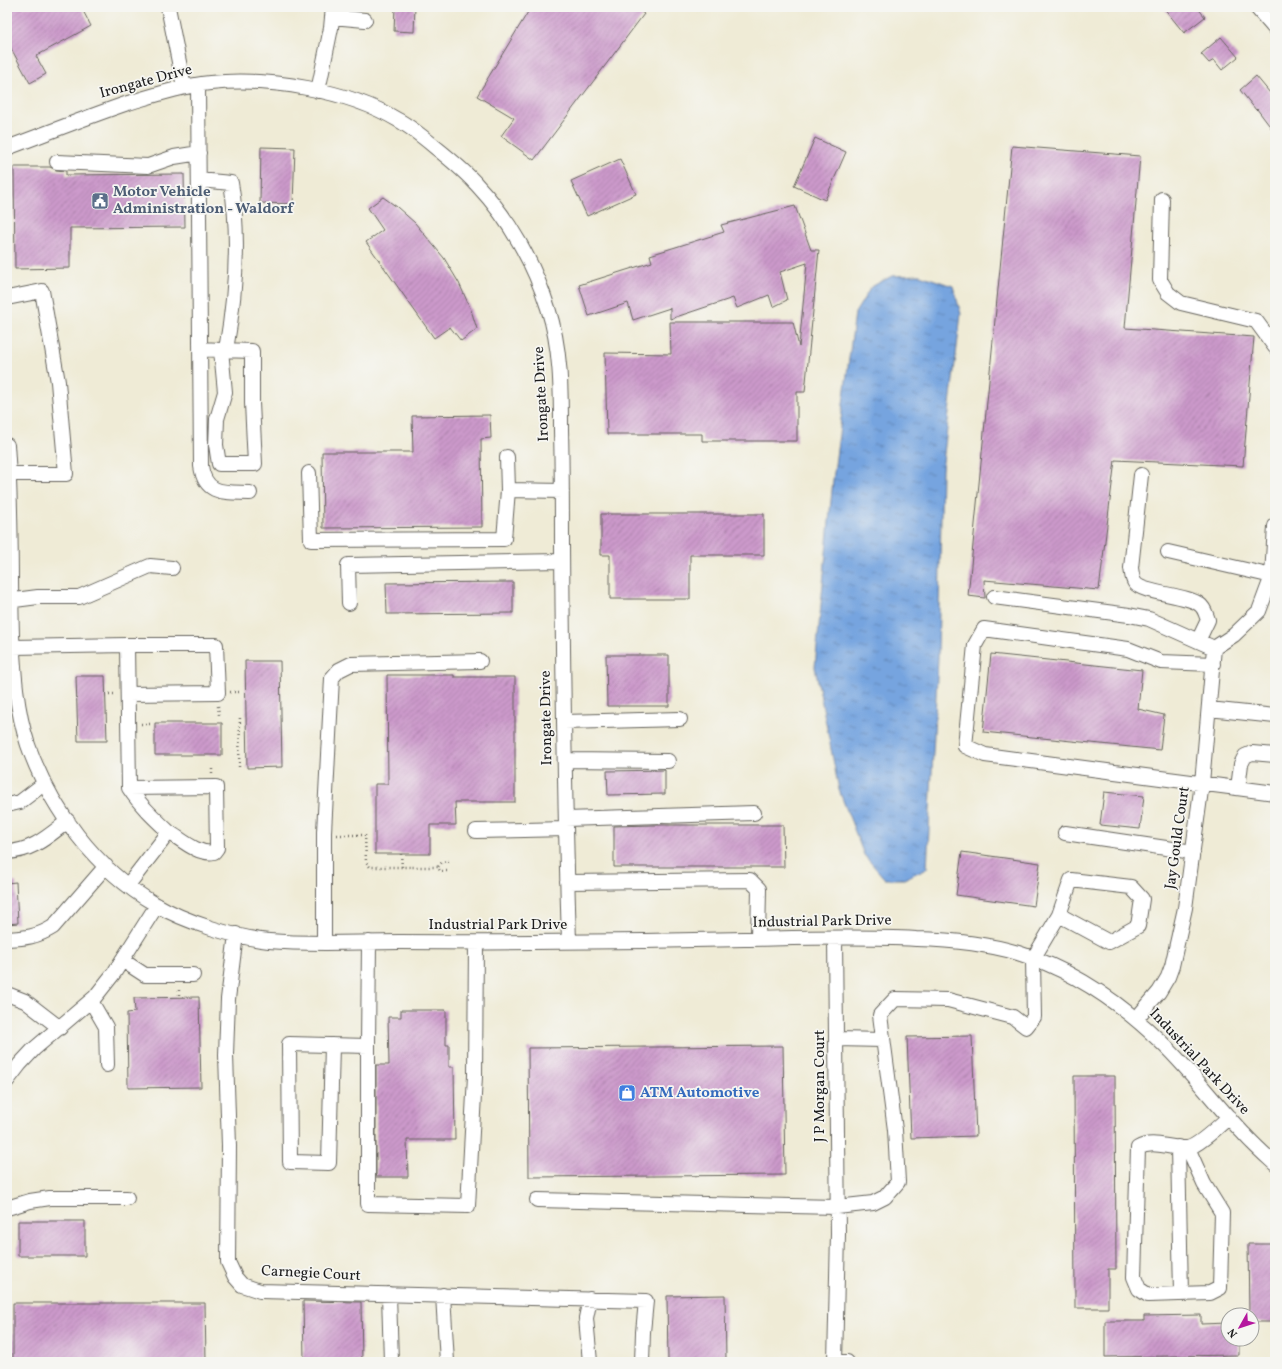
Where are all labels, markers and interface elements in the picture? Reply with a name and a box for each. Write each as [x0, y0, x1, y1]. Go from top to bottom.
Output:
street label: Irongate Drive [97, 60, 195, 104]
place label: Motor Vehicle Administration - Waldorf [113, 182, 294, 220]
public building icon: Motor Vehicle Administration - Waldorf [90, 191, 110, 211]
street label: Irongate Drive [529, 346, 555, 442]
street label: Irongate Drive [536, 670, 558, 766]
street label: Jay Gould Court [1160, 785, 1196, 891]
street label: Industrial Park Drive [752, 910, 892, 934]
street label: Industrial Park Drive [429, 915, 567, 936]
street label: Industrial Park Drive [1144, 1004, 1254, 1120]
street label: J P Morgan Court [810, 1030, 831, 1142]
shop icon: ATM Automotive [617, 1083, 637, 1103]
place label: ATM Automotive [640, 1083, 760, 1104]
street label: Carnegie Court [261, 1261, 361, 1287]
north arrow [1220, 1307, 1260, 1347]
text: N [1225, 1325, 1242, 1340]

